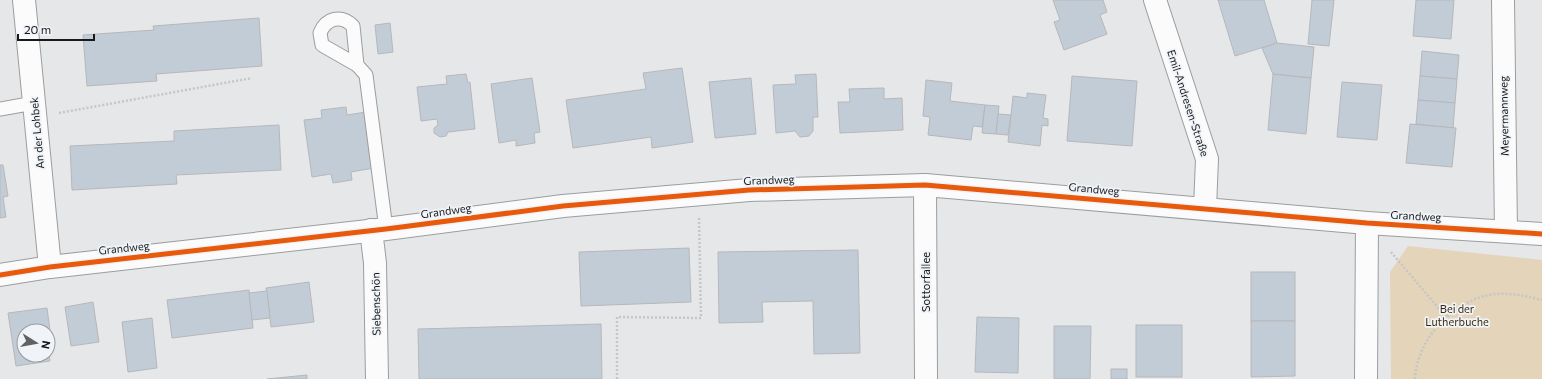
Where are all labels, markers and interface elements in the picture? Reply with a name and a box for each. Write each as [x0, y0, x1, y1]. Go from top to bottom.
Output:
scale bar [18, 16, 94, 42]
text: 20 m [24, 22, 51, 36]
street label: Emil-Andresen-Straße [1165, 48, 1212, 158]
street label: Meyermannweg [1496, 76, 1511, 156]
street label: An der Lohbek [27, 97, 46, 170]
street label: Grandweg [743, 172, 795, 187]
street label: Grandweg [1068, 180, 1120, 197]
street label: Grandweg [420, 201, 472, 221]
street label: Grandweg [1390, 208, 1442, 223]
street label: Grandweg [98, 238, 150, 257]
street label: Sottorfallee [919, 252, 932, 312]
street label: Siebenschön [368, 272, 383, 336]
park label: Bei der Lutherbuche [1425, 302, 1489, 328]
north arrow [16, 323, 56, 363]
text: N [39, 340, 53, 350]

